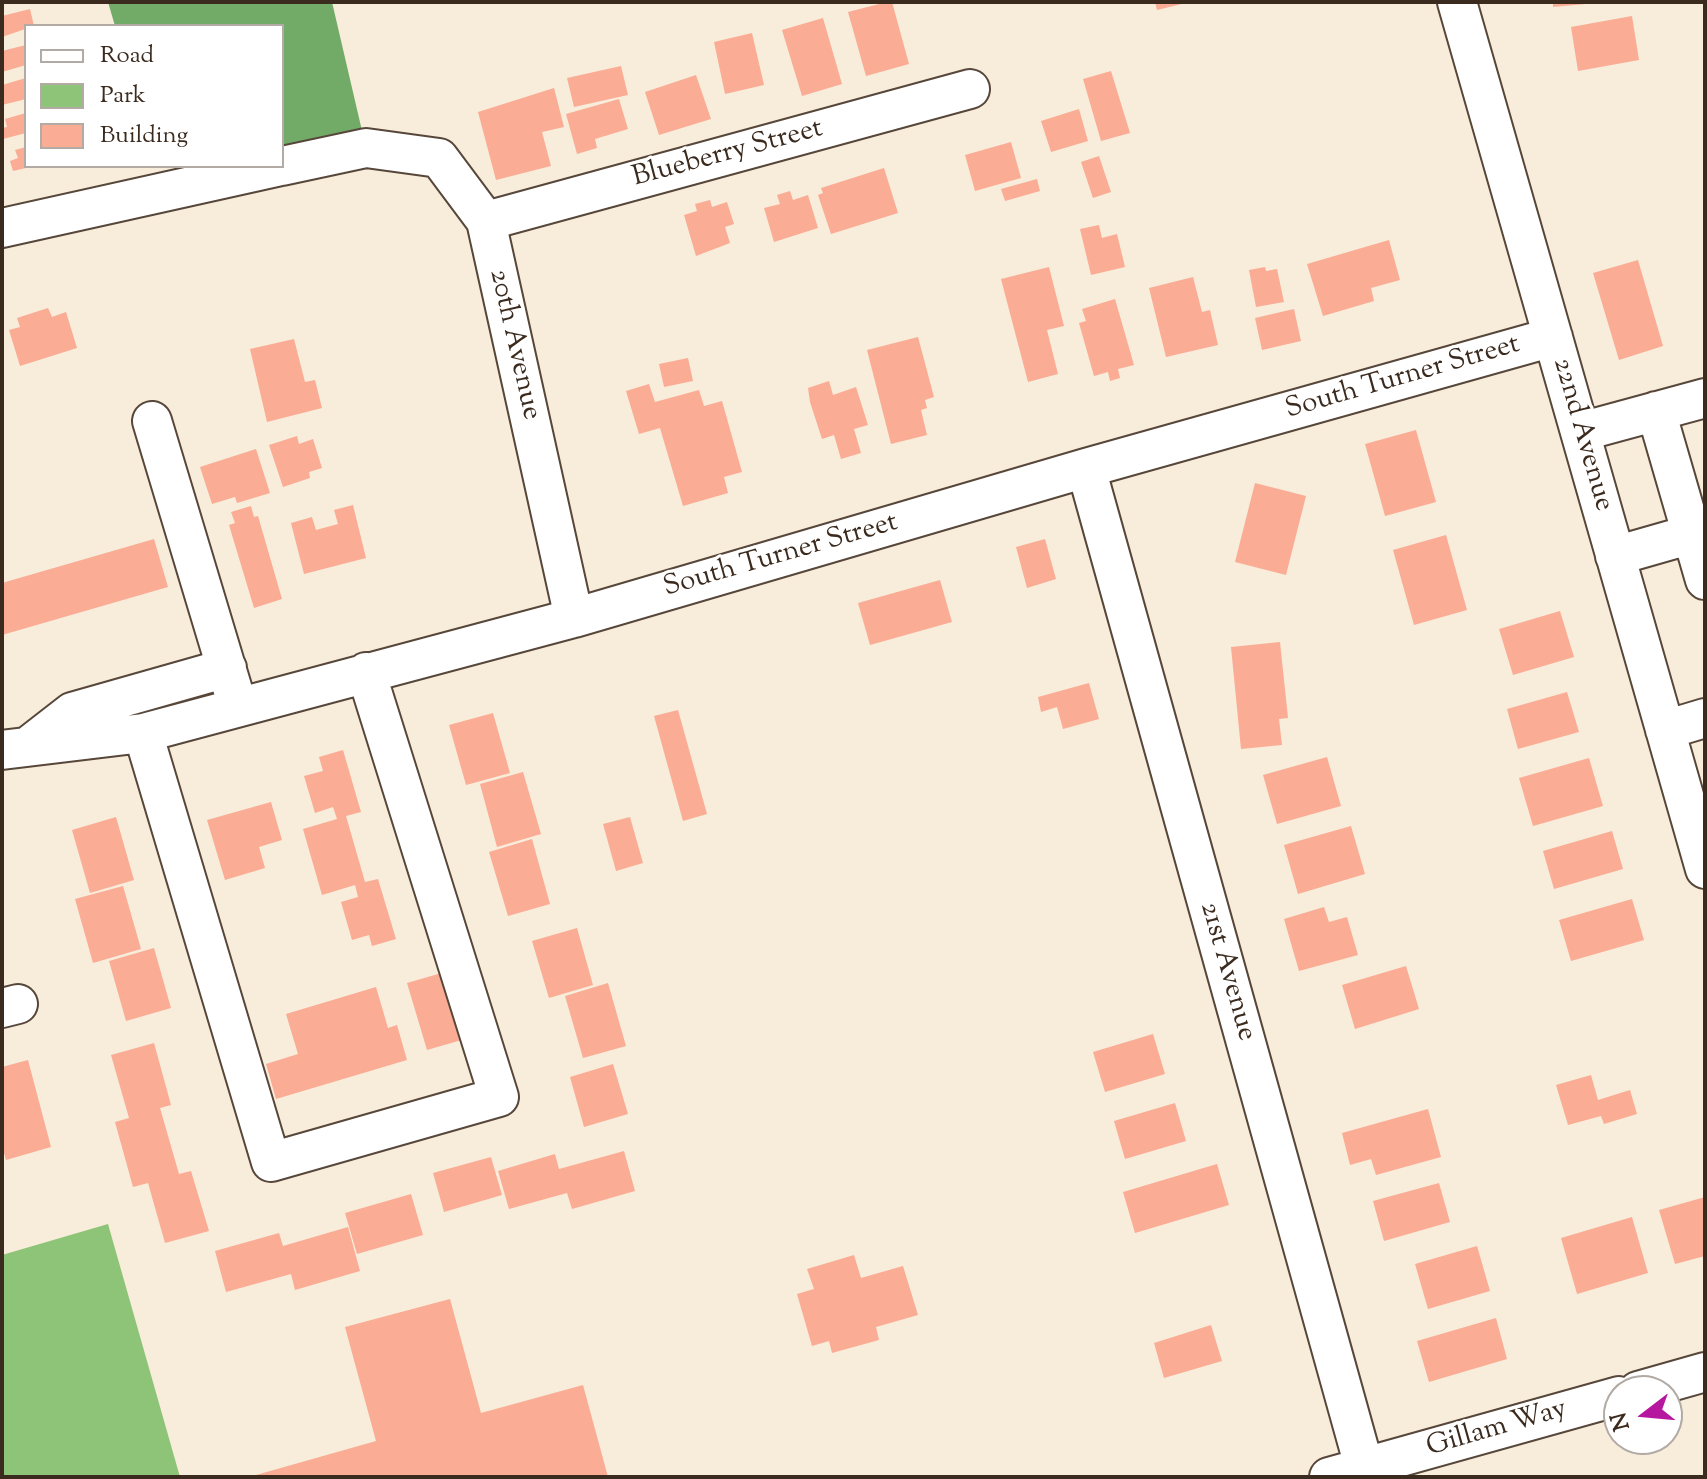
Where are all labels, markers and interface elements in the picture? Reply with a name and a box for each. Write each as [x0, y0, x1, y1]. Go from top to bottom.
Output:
legend [24, 24, 284, 168]
text: Road [100, 39, 154, 73]
text: Park [100, 79, 146, 113]
street label: Blueberry Street [629, 113, 827, 197]
text: Building [100, 119, 188, 153]
street label: 20th Avenue [479, 267, 547, 423]
street label: South Turner Street [1282, 329, 1524, 429]
street label: 22nd Avenue [1543, 355, 1619, 515]
street label: South Turner Street [660, 507, 902, 607]
street label: 21st Avenue [1190, 899, 1262, 1045]
north arrow [1603, 1375, 1683, 1455]
street label: Gillam Way [1423, 1394, 1571, 1466]
text: N [1604, 1408, 1640, 1434]

